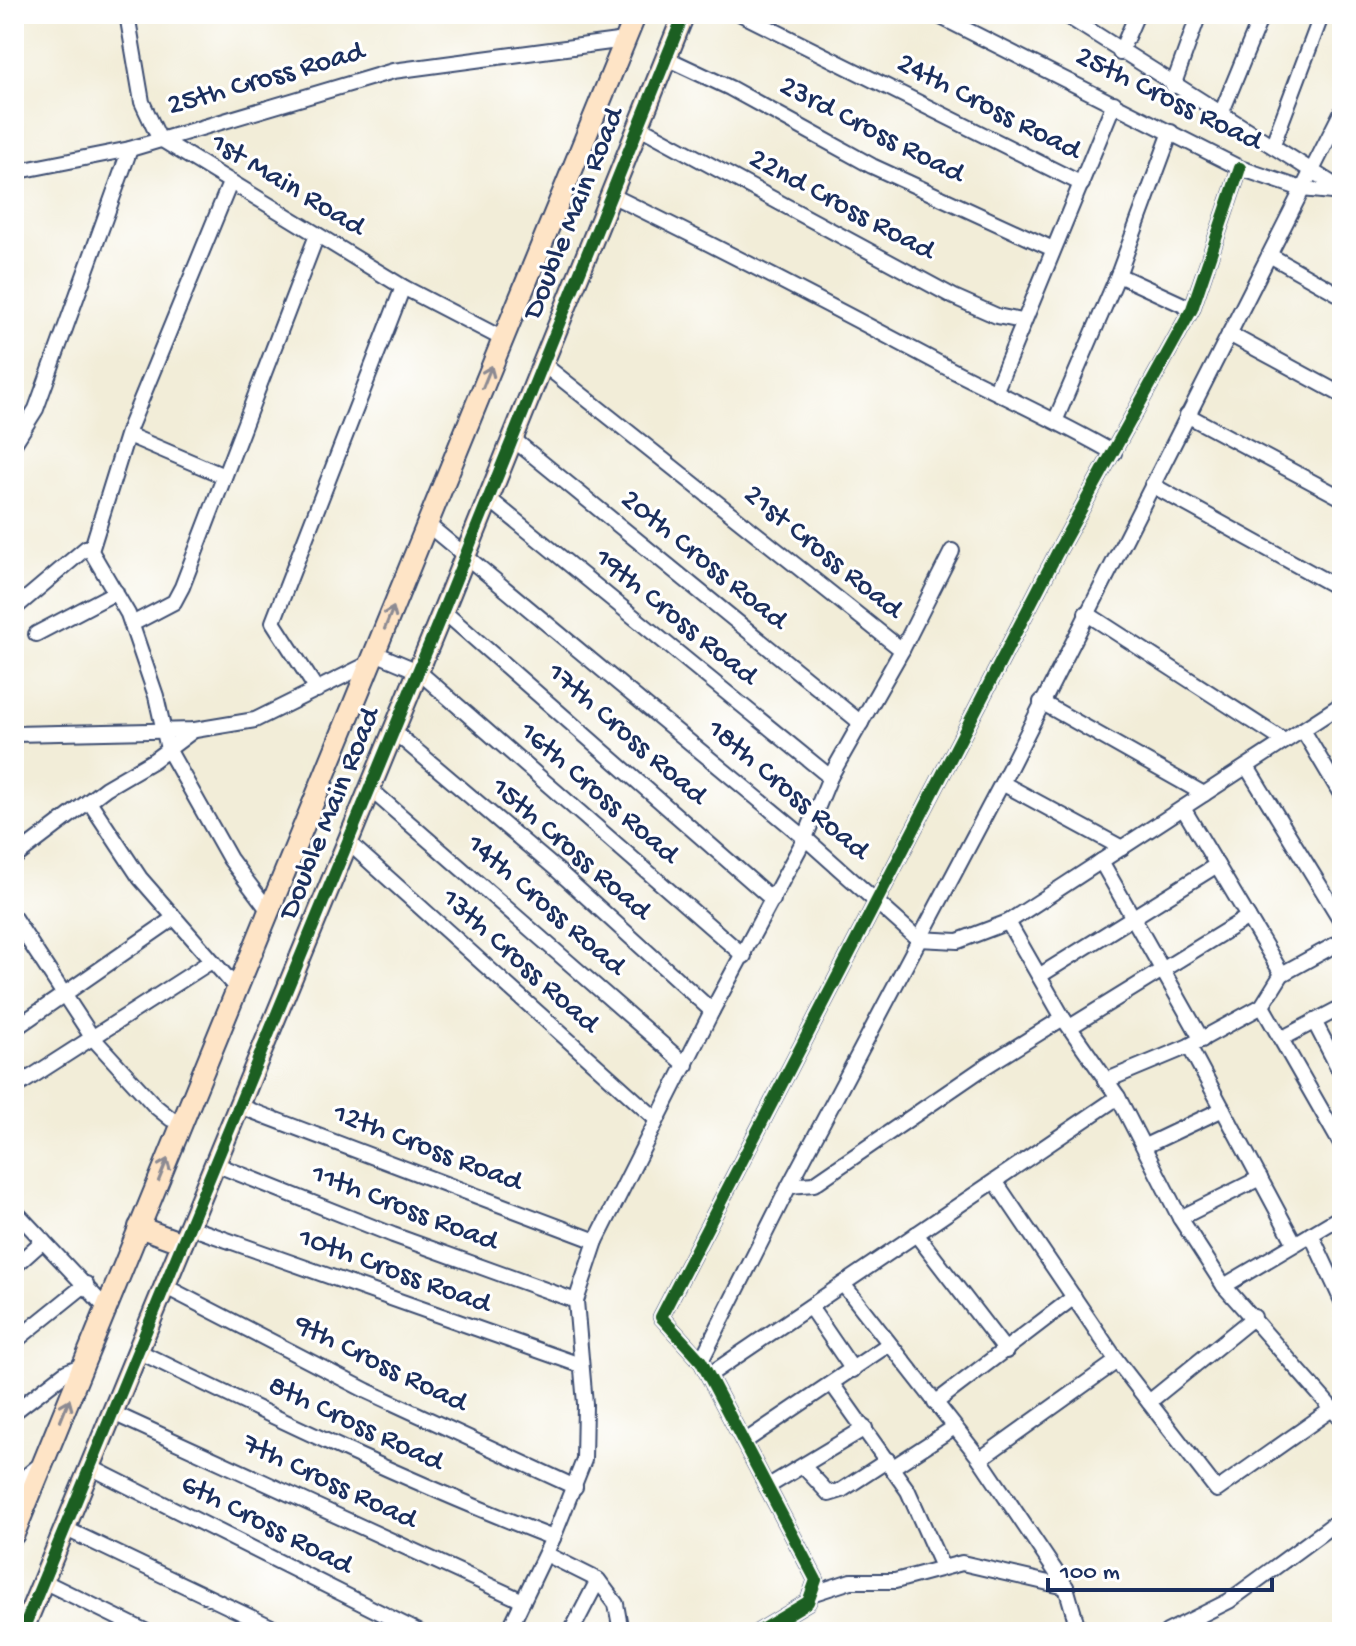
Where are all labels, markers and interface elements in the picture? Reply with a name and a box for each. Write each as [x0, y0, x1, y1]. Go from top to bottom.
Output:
street label: 25th Cross Road [164, 35, 371, 125]
street label: 25th Cross Road [1069, 40, 1269, 161]
street label: 24th Cross Road [890, 47, 1088, 170]
street label: 23rd Cross Road [773, 69, 971, 194]
street label: Double Main Road [516, 101, 634, 327]
street label: 1st Main Road [203, 126, 372, 247]
street label: 22nd Cross Road [742, 142, 942, 271]
one-way arrow [481, 365, 495, 390]
street label: 21st Cross Road [735, 478, 910, 629]
street label: 20th Cross Road [613, 483, 795, 640]
street label: 19th Cross Road [586, 541, 766, 696]
one-way arrow [382, 606, 397, 631]
street label: 17th Cross Road [538, 655, 715, 816]
street label: Double Main Road [272, 701, 390, 927]
street label: 18th Cross Road [698, 712, 877, 871]
street label: 16th Cross Road [510, 715, 687, 874]
street label: 15th Cross Road [482, 770, 659, 931]
street label: 14th Cross Road [458, 827, 633, 986]
street label: 13th Cross Road [432, 881, 607, 1044]
street label: 12th Cross Road [327, 1097, 529, 1202]
street label: 11th Cross Road [305, 1157, 504, 1261]
one-way arrow [157, 1158, 171, 1183]
street label: 10th Cross Road [292, 1221, 497, 1324]
street label: 9th Cross Road [287, 1308, 474, 1423]
street label: 8th Cross Road [262, 1369, 450, 1482]
one-way arrow [58, 1398, 73, 1423]
street label: 7th Cross Road [235, 1427, 424, 1540]
street label: 6th Cross Road [174, 1468, 360, 1585]
scale bar [1048, 1542, 1272, 1592]
text: 100 m [1059, 1559, 1120, 1588]

